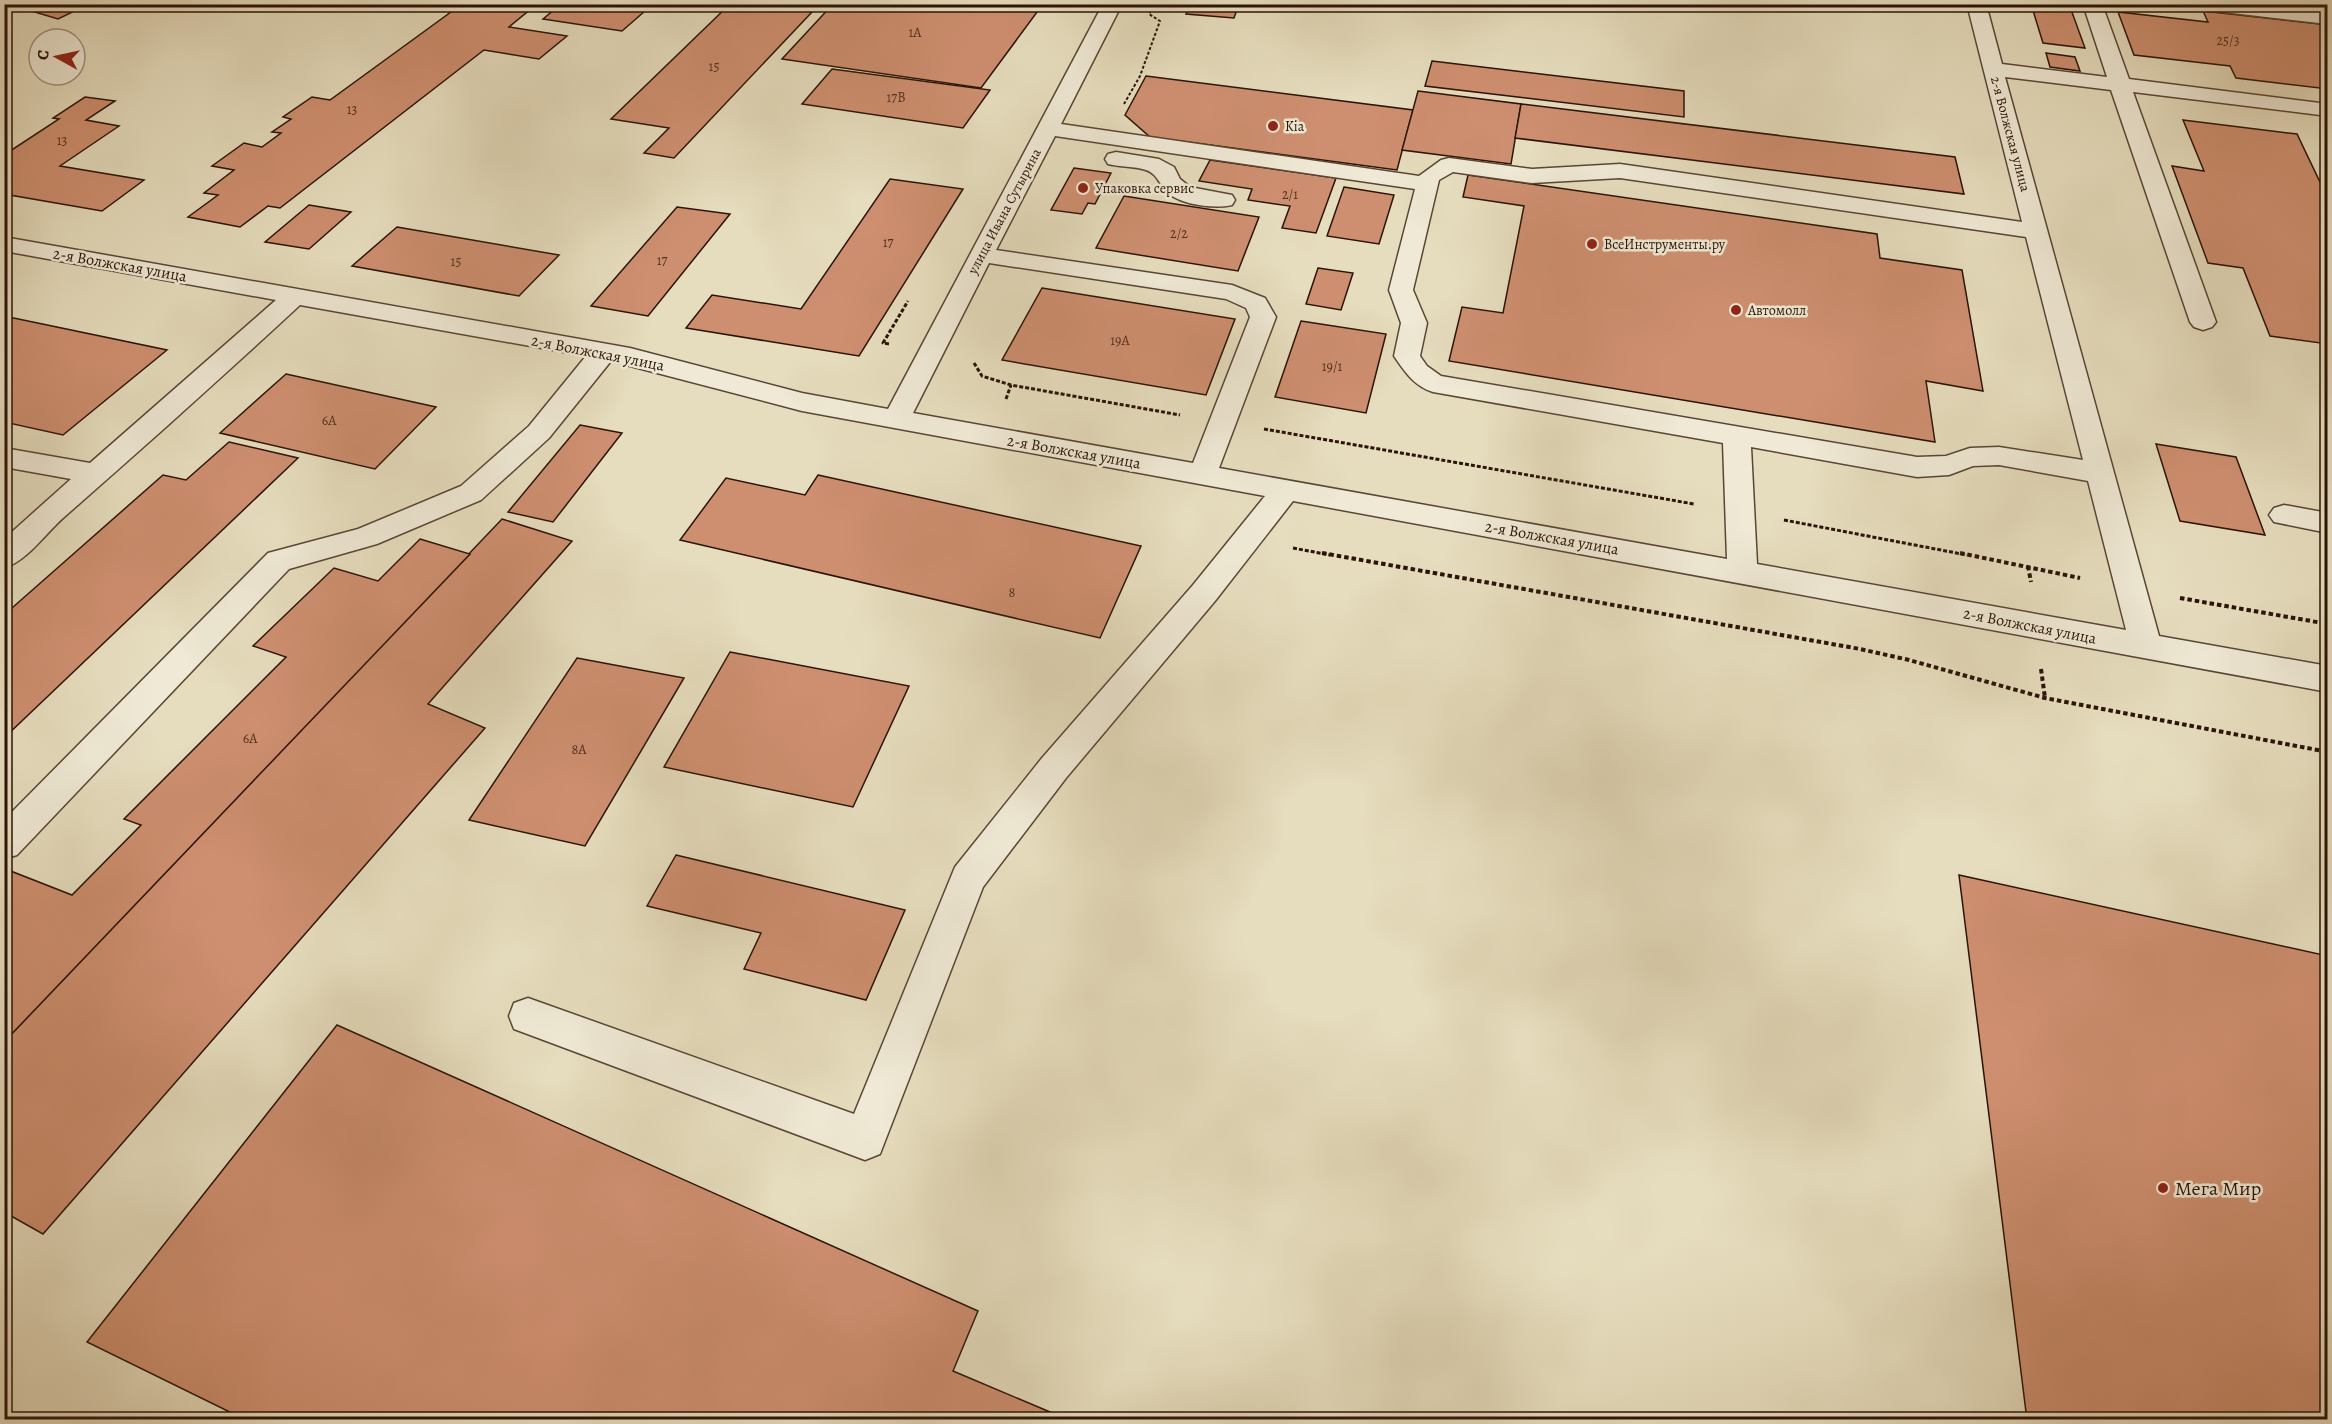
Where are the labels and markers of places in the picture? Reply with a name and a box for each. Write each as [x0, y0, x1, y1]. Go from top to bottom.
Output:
place label: Kia [1285, 117, 1305, 136]
marker: Kia [1266, 119, 1280, 133]
place label: Упаковка сервис [1095, 179, 1194, 198]
marker: Упаковка сервис [1076, 181, 1090, 195]
place label: ВсеИнструменты.ру [1604, 235, 1726, 254]
marker: ВсеИнструменты.ру [1585, 237, 1599, 251]
place label: Автомолл [1747, 301, 1806, 320]
marker: Автомолл [1729, 303, 1743, 317]
place label: Мега Мир [2175, 1175, 2261, 1202]
marker: Мега Мир [2156, 1181, 2170, 1195]

